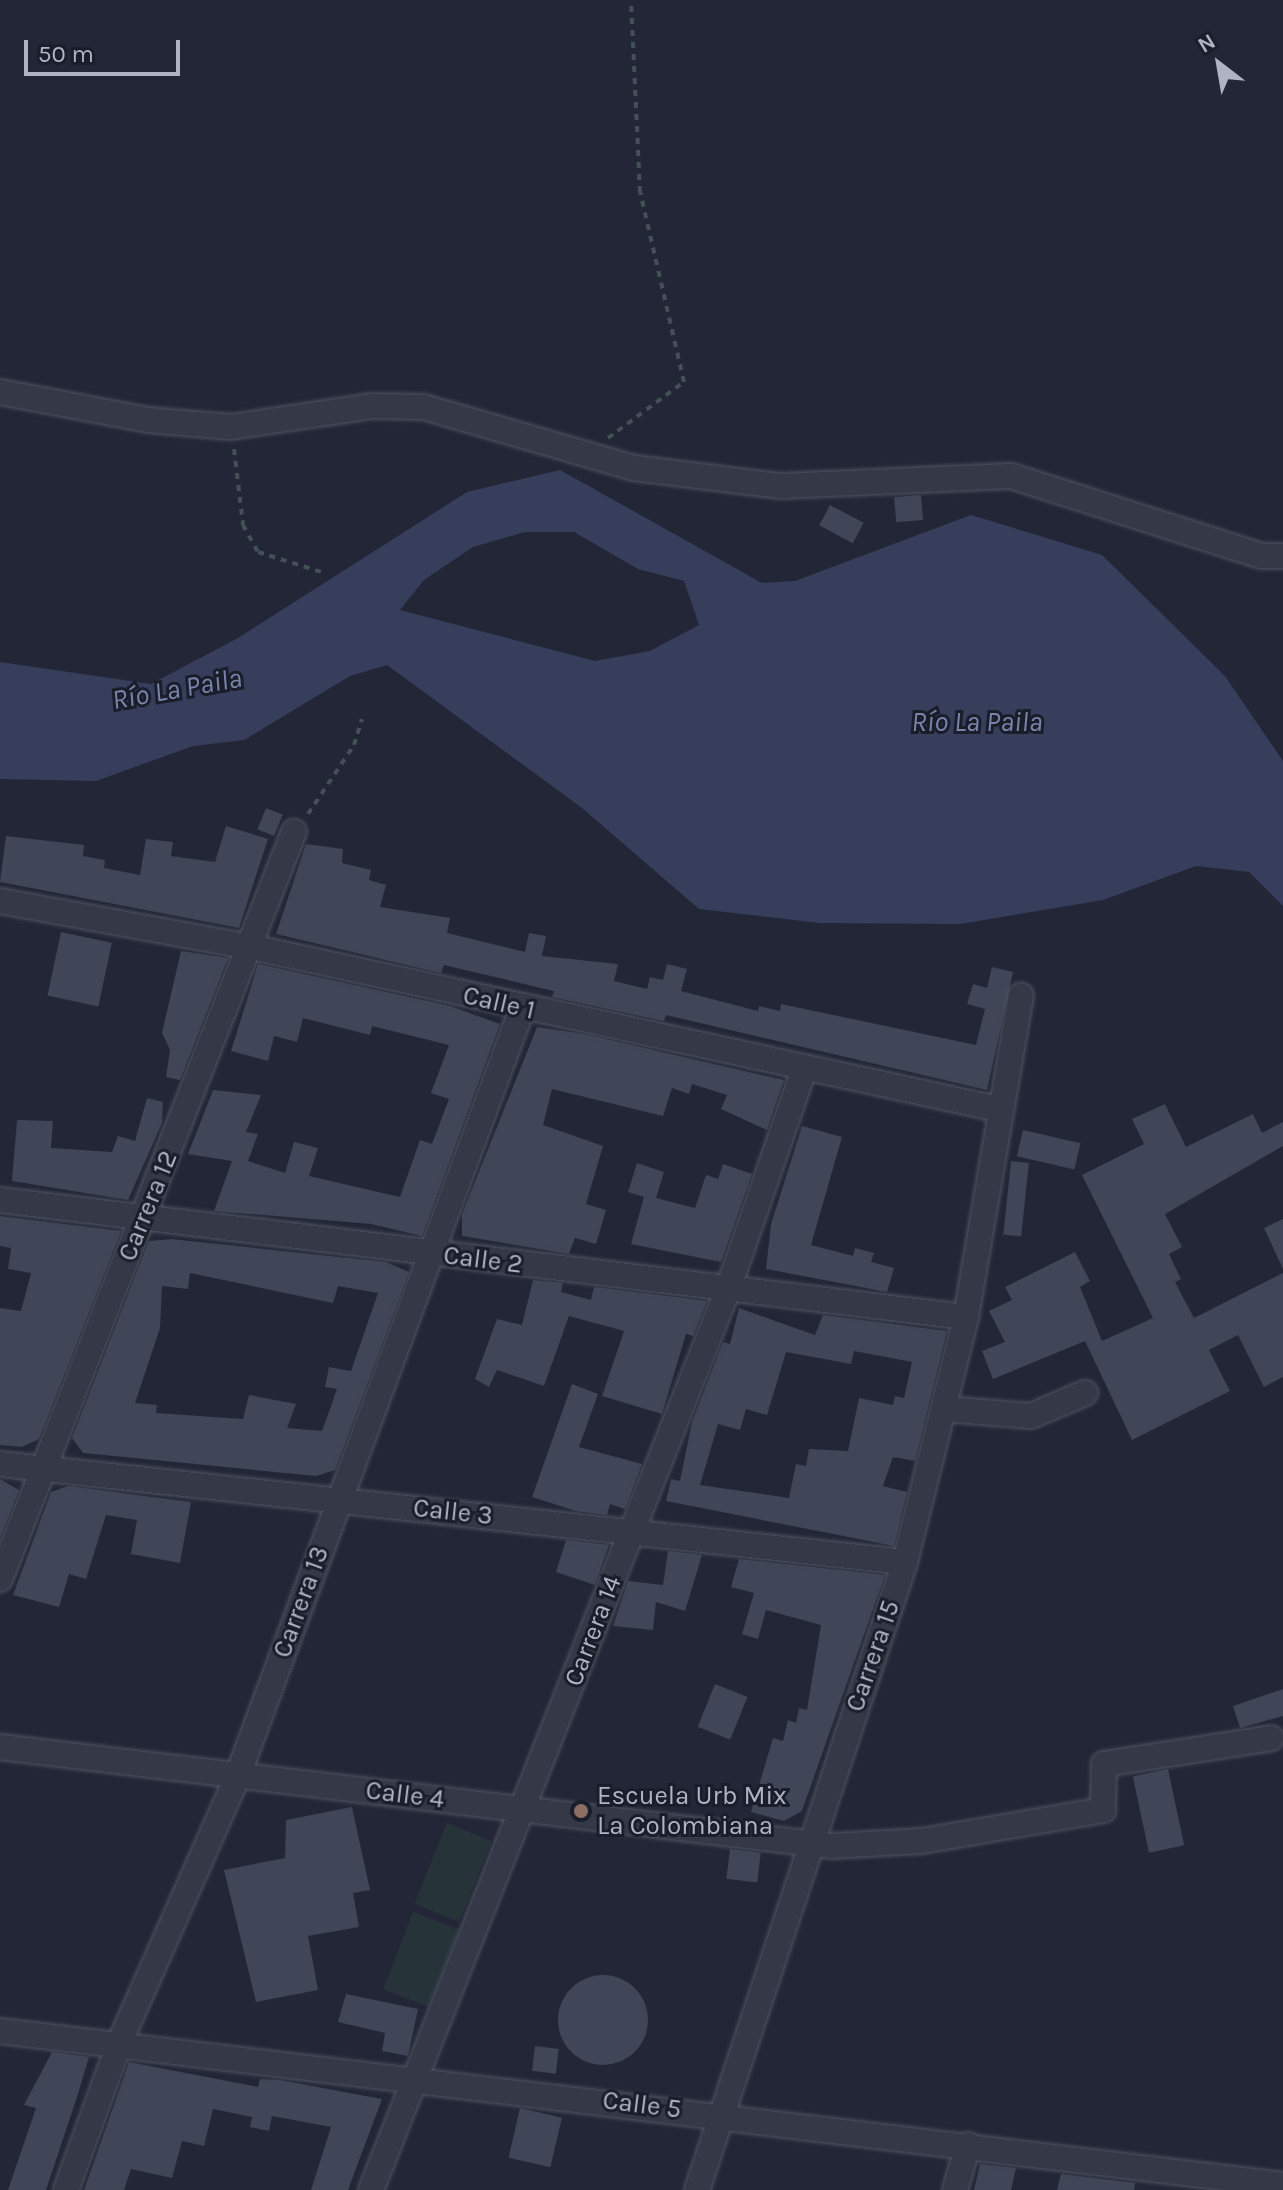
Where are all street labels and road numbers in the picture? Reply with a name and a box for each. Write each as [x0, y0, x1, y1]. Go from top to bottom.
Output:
street label: Calle 1 [460, 980, 538, 1026]
street label: Carrera 12 [112, 1146, 184, 1266]
street label: Calle 2 [442, 1240, 524, 1280]
street label: Calle 3 [412, 1492, 494, 1532]
street label: Carrera 13 [266, 1542, 336, 1662]
street label: Carrera 14 [558, 1572, 628, 1690]
street label: Carrera 15 [839, 1596, 907, 1716]
street label: Calle 4 [364, 1775, 446, 1815]
street label: Calle 5 [601, 2085, 683, 2125]

